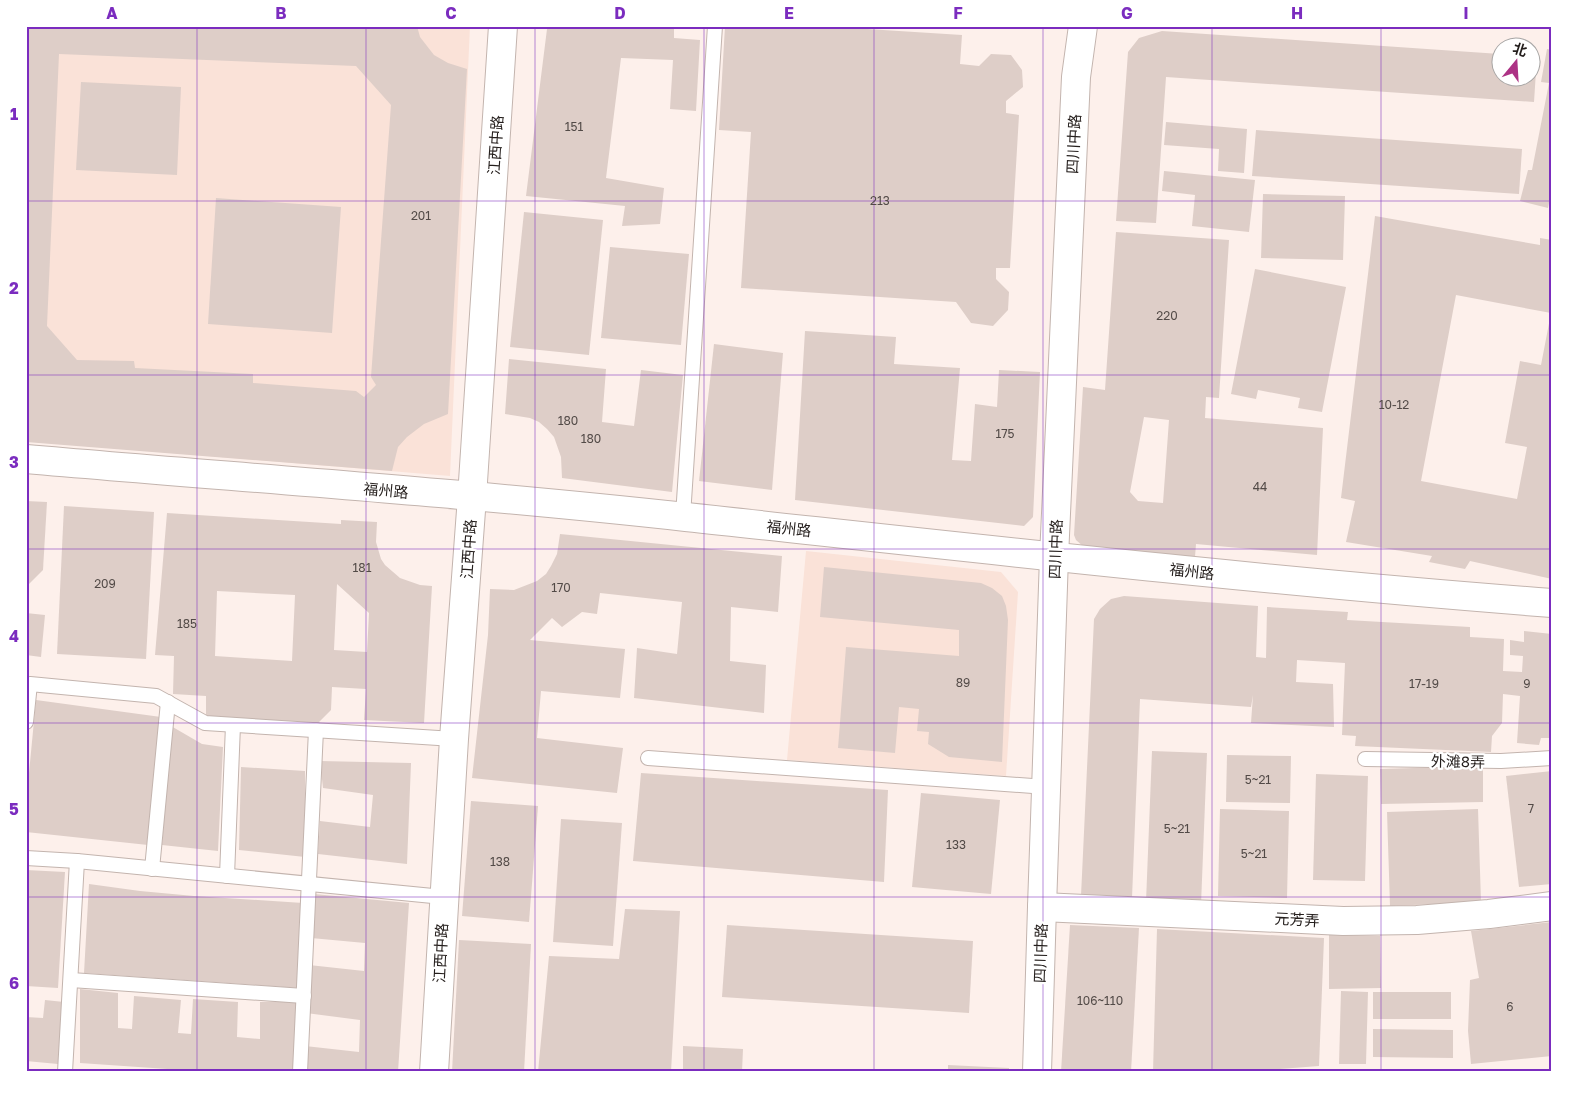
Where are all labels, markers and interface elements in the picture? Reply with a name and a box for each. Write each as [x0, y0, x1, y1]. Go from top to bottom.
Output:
text: A [106, 3, 118, 23]
text: B [275, 3, 287, 23]
text: C [445, 3, 457, 23]
text: D [614, 3, 626, 23]
text: E [784, 3, 794, 23]
text: F [953, 3, 963, 23]
text: G [1121, 3, 1133, 23]
text: H [1291, 3, 1303, 23]
text: I [1463, 3, 1469, 23]
north arrow [1490, 38, 1540, 88]
text: 北 [1511, 39, 1529, 59]
text: 1 [10, 104, 18, 124]
street label: 江西中路 [484, 114, 506, 176]
street label: 四川中路 [1062, 114, 1084, 174]
house number: 151 [565, 119, 583, 134]
house number: 213 [870, 193, 890, 208]
house number: 201 [411, 208, 431, 223]
text: 2 [9, 278, 19, 298]
house number: 220 [1156, 308, 1178, 323]
house number: 10-12 [1379, 397, 1409, 412]
house number: 180 [558, 413, 578, 428]
house number: 175 [995, 426, 1015, 441]
house number: 180 [581, 431, 601, 446]
text: 3 [9, 452, 19, 472]
street label: 福州路 [363, 479, 409, 501]
house number: 44 [1253, 479, 1267, 494]
street label: 福州路 [766, 517, 812, 539]
street label: 江西中路 [457, 518, 479, 580]
street label: 四川中路 [1045, 519, 1065, 579]
house number: 181 [353, 560, 372, 575]
street label: 福州路 [1169, 560, 1215, 582]
house number: 209 [94, 576, 116, 591]
house number: 170 [551, 580, 571, 595]
house number: 185 [177, 616, 197, 631]
text: 4 [9, 626, 19, 646]
house number: 89 [956, 675, 970, 690]
house number: 17-19 [1409, 676, 1439, 691]
house number: 9 [1523, 676, 1531, 691]
street label: 外滩8弄 [1431, 752, 1485, 770]
house number: 5~21 [1245, 772, 1271, 787]
text: 5 [9, 799, 19, 819]
house number: 7 [1528, 801, 1534, 816]
house number: 5~21 [1164, 821, 1190, 836]
house number: 133 [946, 837, 966, 852]
house number: 5~21 [1241, 846, 1267, 861]
house number: 138 [490, 854, 510, 869]
street label: 元芳弄 [1274, 909, 1320, 929]
street label: 江西中路 [429, 923, 451, 983]
street label: 四川中路 [1030, 923, 1050, 983]
text: 6 [9, 973, 19, 993]
house number: 106~110 [1077, 993, 1123, 1008]
house number: 6 [1506, 999, 1514, 1014]

